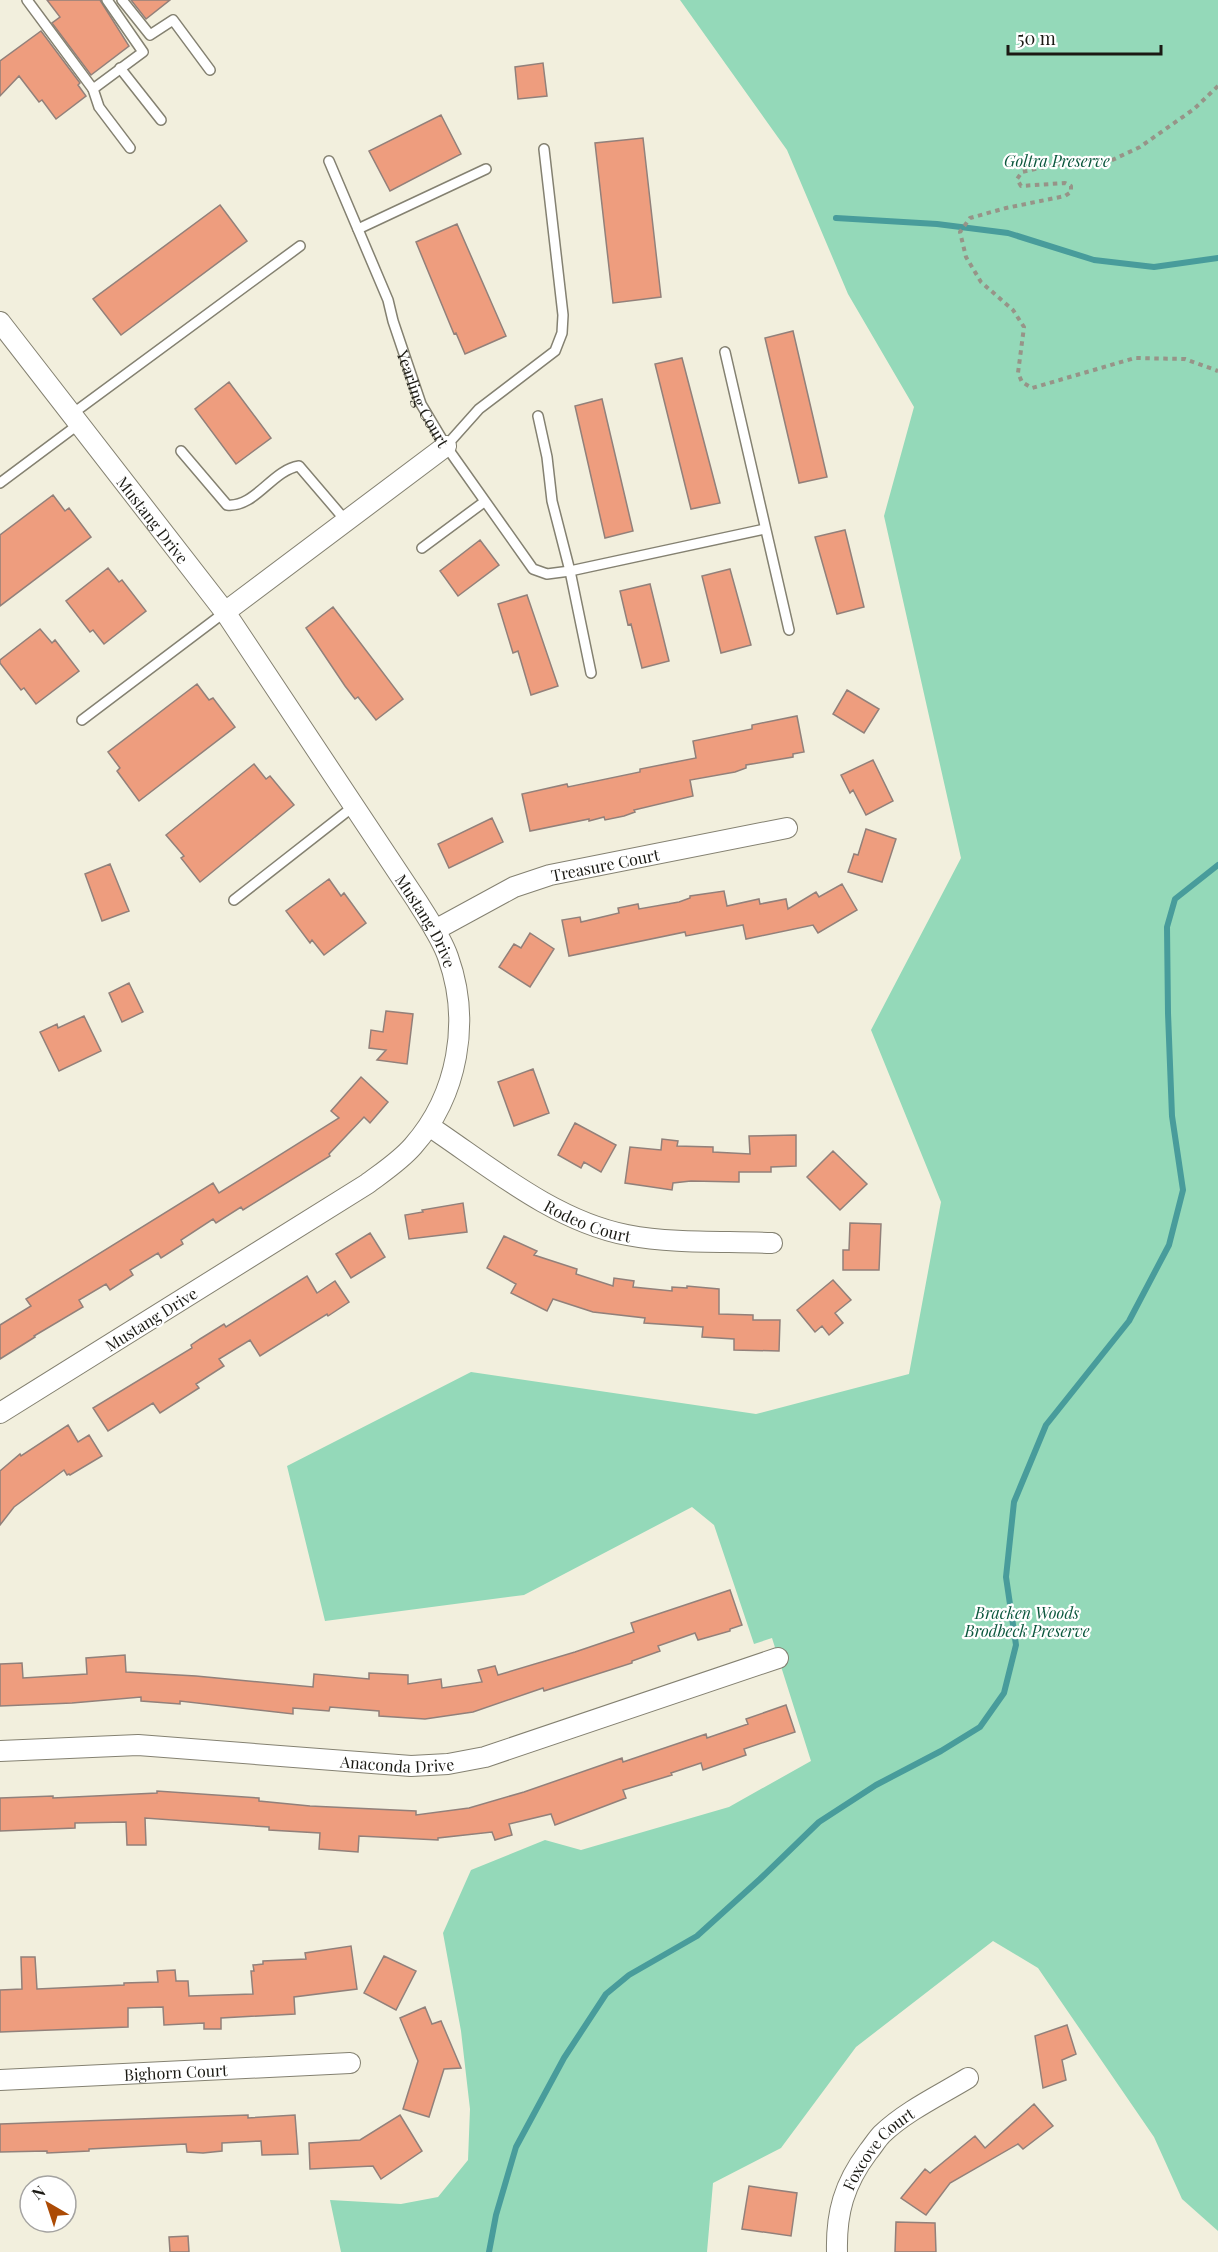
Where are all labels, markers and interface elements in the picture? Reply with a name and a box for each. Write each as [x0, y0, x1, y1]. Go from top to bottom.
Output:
scale bar [1008, 18, 1161, 56]
text: 50 m [1017, 26, 1056, 50]
park label: Goltra Preserve [1004, 150, 1110, 171]
street label: Yearling Court [393, 346, 455, 451]
street label: Mustang Drive [113, 472, 194, 567]
street label: Treasure Court [549, 843, 661, 885]
street label: Mustang Drive [391, 870, 461, 970]
street label: Rodeo Court [541, 1194, 633, 1246]
street label: Mustang Drive [101, 1282, 201, 1356]
park label: Bracken Woods Brodbeck Preserve [963, 1602, 1090, 1641]
street label: Anaconda Drive [338, 1750, 456, 1776]
street label: Bighorn Court [123, 2058, 228, 2084]
street label: Foxcove Court [837, 2102, 918, 2193]
north arrow [18, 2174, 78, 2234]
text: N [27, 2180, 50, 2204]

